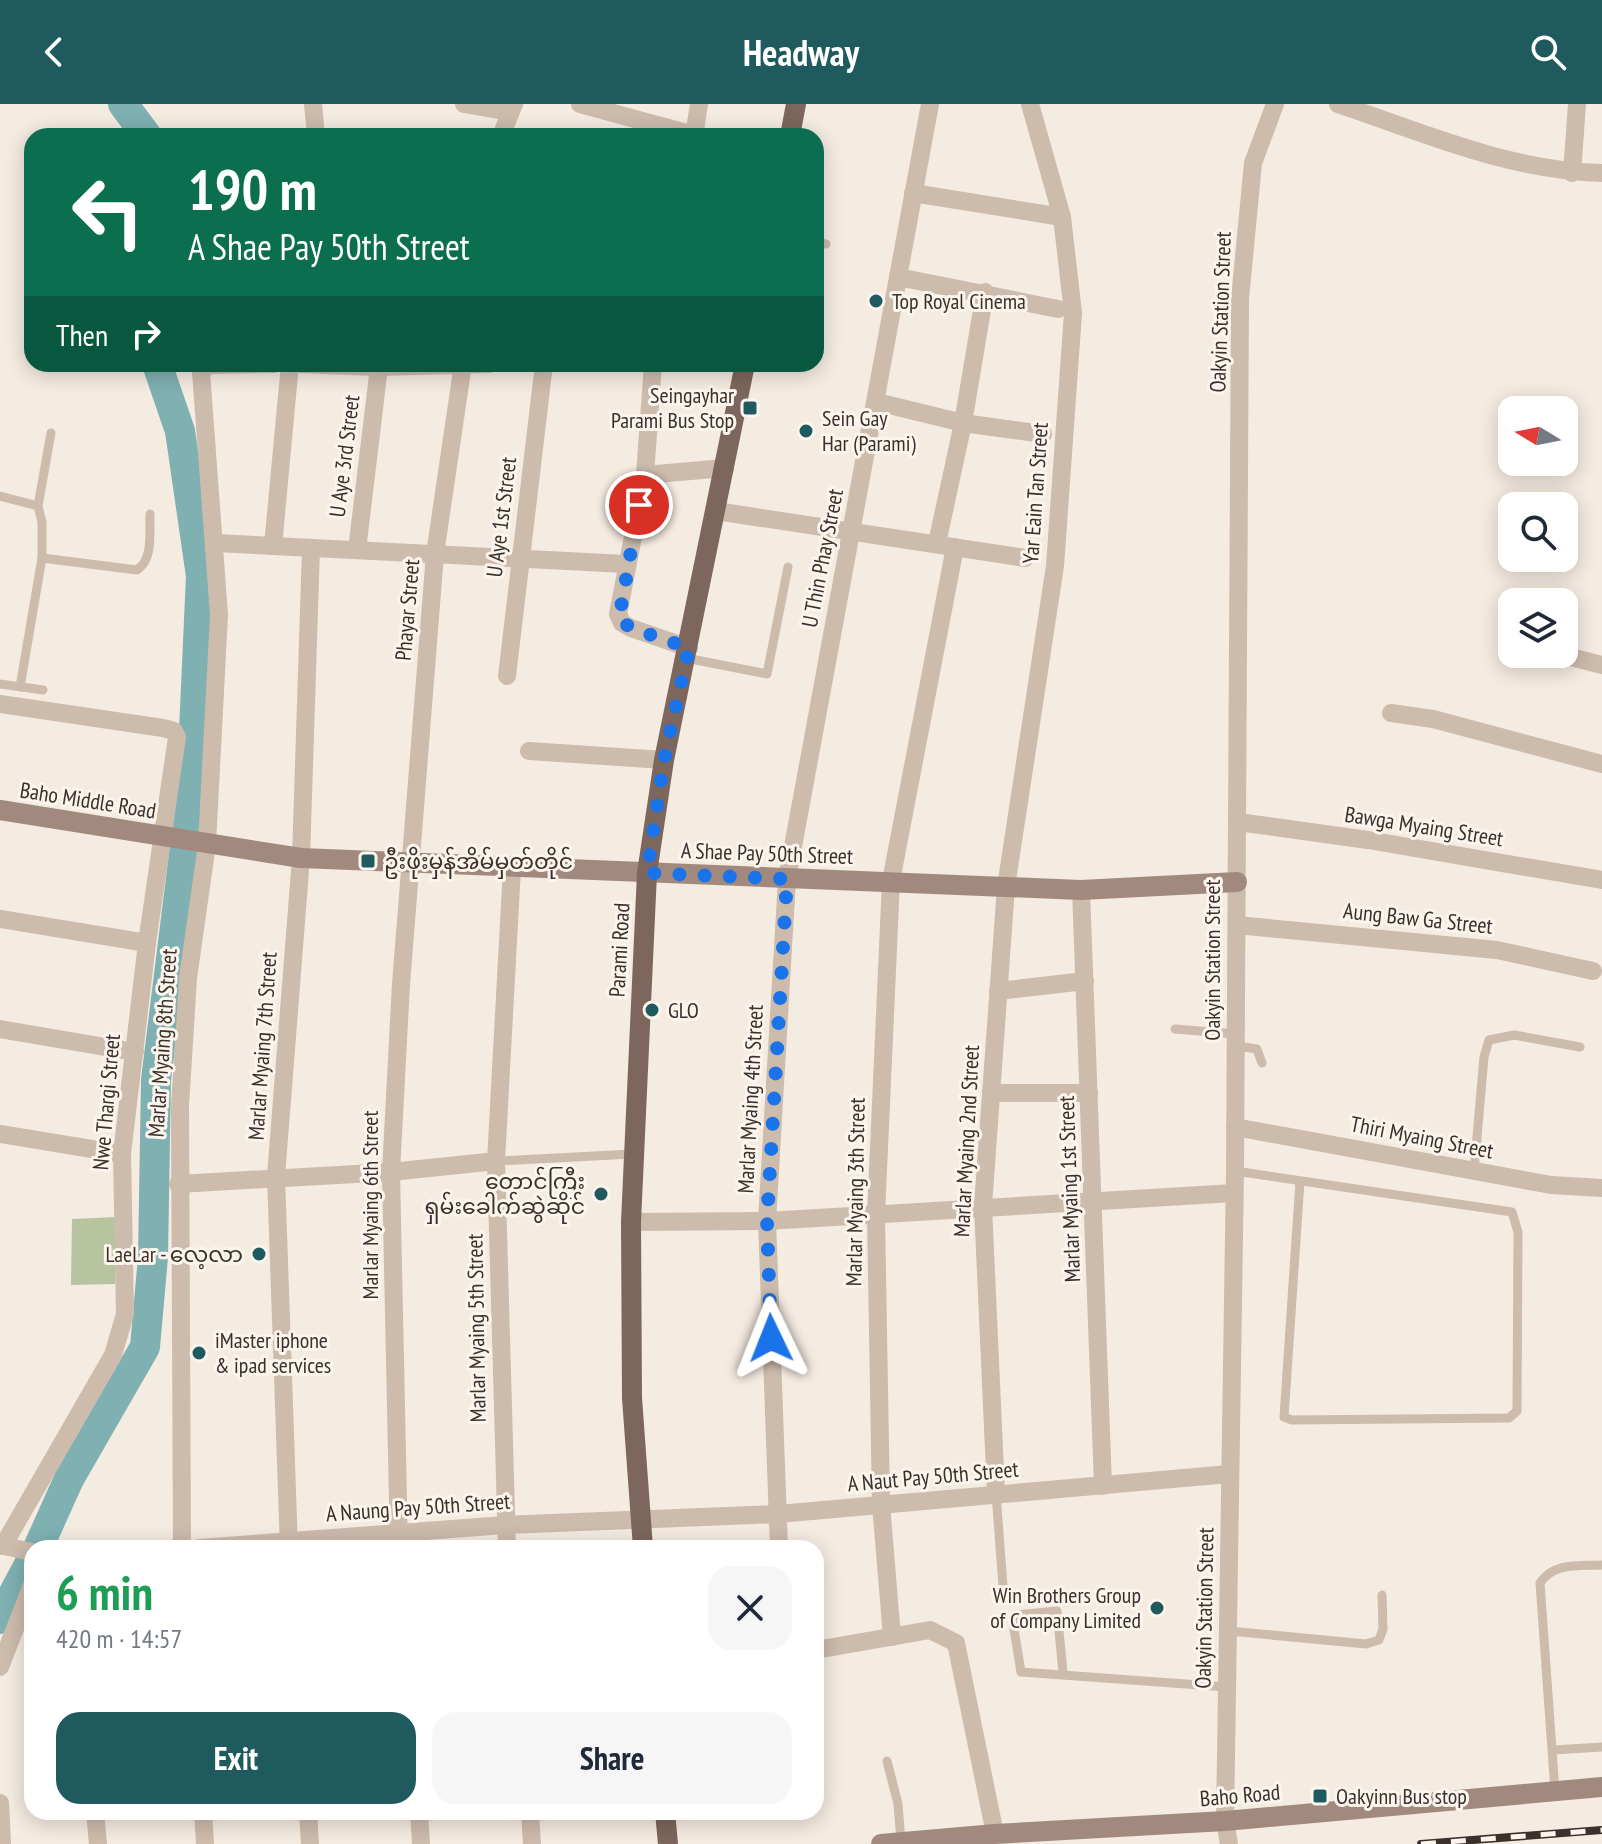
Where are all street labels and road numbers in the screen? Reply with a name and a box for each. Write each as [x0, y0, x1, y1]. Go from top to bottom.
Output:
street label: Oakyin Station Street [1203, 231, 1237, 393]
street label: U Aye 3rd Street [323, 393, 365, 519]
street label: Yar Eain Tan Street [1016, 421, 1054, 565]
street label: U Aye 1st Street [480, 455, 522, 579]
street label: U Thin Phay Street [795, 486, 849, 630]
street label: Phayar Street [389, 558, 425, 662]
street label: Baho Middle Road [18, 775, 158, 825]
street label: Bawga Myaing Street [1343, 800, 1505, 852]
street label: A Shae Pay 50th Street [680, 836, 854, 870]
street label: Oakyin Station Street [1198, 879, 1226, 1041]
street label: Aung Baw Ga Street [1342, 896, 1494, 940]
street label: Parami Road [603, 902, 635, 998]
street label: Marlar Myaing 8th Street [141, 948, 183, 1138]
street label: Marlar Myaing 7th Street [241, 951, 283, 1141]
street label: Marlar Myaing 4th Street [731, 1004, 769, 1194]
street label: Nwe Thargi Street [86, 1033, 126, 1171]
street label: Marlar Myaing 2nd Street [947, 1044, 985, 1238]
street label: Marlar Myaing 1st Street [1052, 1095, 1086, 1283]
street label: Marlar Myaing 3th Street [839, 1097, 871, 1287]
street label: Thiri Myaing Street [1348, 1109, 1496, 1165]
street label: Marlar Myaing 6th Street [356, 1111, 384, 1299]
street label: Marlar Myaing 5th Street [460, 1233, 492, 1423]
street label: A Naut Pay 50th Street [846, 1455, 1020, 1497]
street label: A Naung Pay 50th Street [325, 1487, 511, 1527]
street label: Oakyin Station Street [1189, 1527, 1219, 1689]
street label: Baho Road [1199, 1778, 1281, 1812]

